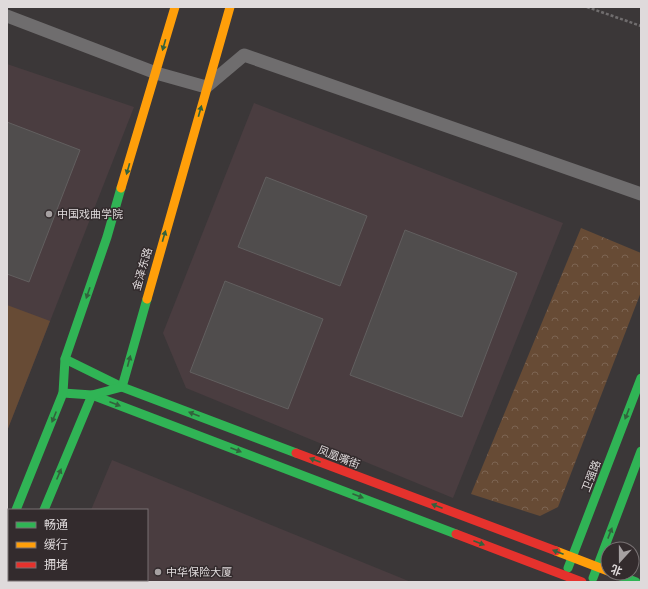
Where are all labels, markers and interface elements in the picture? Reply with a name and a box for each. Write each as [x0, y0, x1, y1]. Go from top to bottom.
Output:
one-way arrow [161, 39, 167, 51]
one-way arrow [197, 105, 203, 117]
one-way arrow [125, 164, 131, 176]
place label: 中国戏曲学院 [57, 207, 123, 221]
marker: 中国戏曲学院 [44, 209, 54, 219]
one-way arrow [161, 230, 167, 242]
street label: 金泽东路 [129, 246, 155, 292]
one-way arrow [84, 287, 90, 299]
one-way arrow [127, 355, 133, 368]
one-way arrow [109, 401, 121, 407]
one-way arrow [624, 409, 630, 421]
one-way arrow [187, 411, 199, 417]
one-way arrow [50, 412, 56, 424]
street label: 凤凰嘴街 [316, 443, 362, 471]
one-way arrow [231, 448, 243, 454]
one-way arrow [309, 457, 321, 463]
street label: 卫强路 [579, 458, 603, 494]
one-way arrow [56, 468, 62, 480]
one-way arrow [352, 494, 364, 500]
one-way arrow [430, 503, 442, 509]
legend [8, 509, 148, 581]
text: 畅通 [44, 517, 68, 533]
one-way arrow [607, 526, 613, 538]
text: 缓行 [44, 537, 68, 553]
one-way arrow [474, 540, 486, 546]
north arrow [600, 541, 640, 581]
one-way arrow [552, 549, 564, 555]
text: 拥堵 [44, 557, 68, 573]
text: 北 [609, 562, 624, 579]
place label: 中华保险大厦 [166, 565, 232, 579]
marker: 中华保险大厦 [153, 567, 163, 577]

